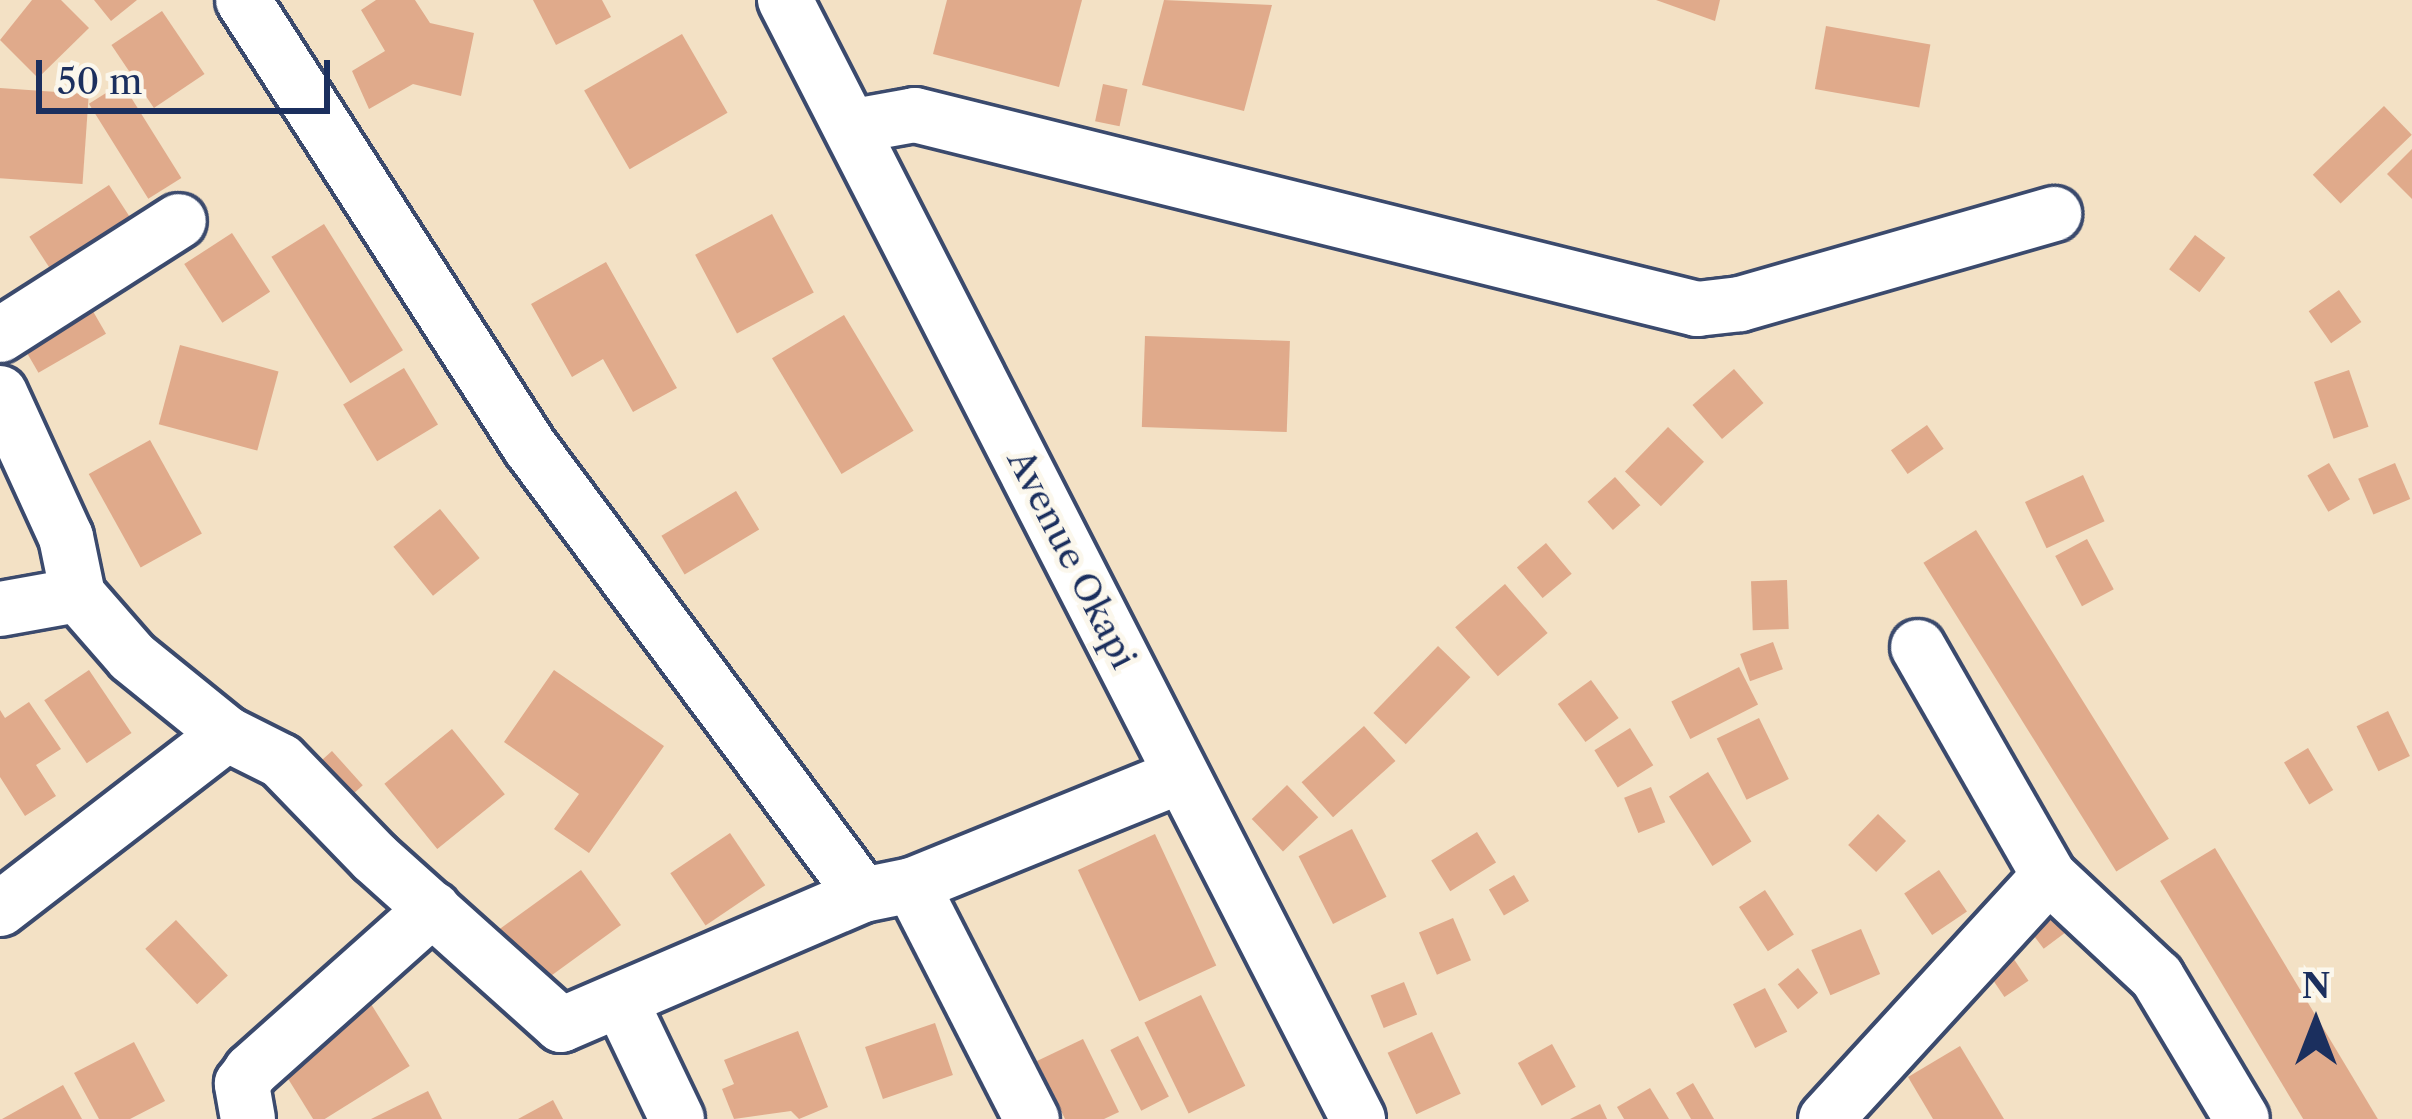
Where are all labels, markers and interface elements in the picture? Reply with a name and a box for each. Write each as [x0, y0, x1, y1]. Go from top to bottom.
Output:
scale bar [42, 36, 336, 110]
text: 50 m [57, 59, 142, 103]
street label: Avenue Okapi [998, 443, 1146, 675]
north arrow [2256, 963, 2376, 1083]
text: N [2302, 966, 2330, 1007]

